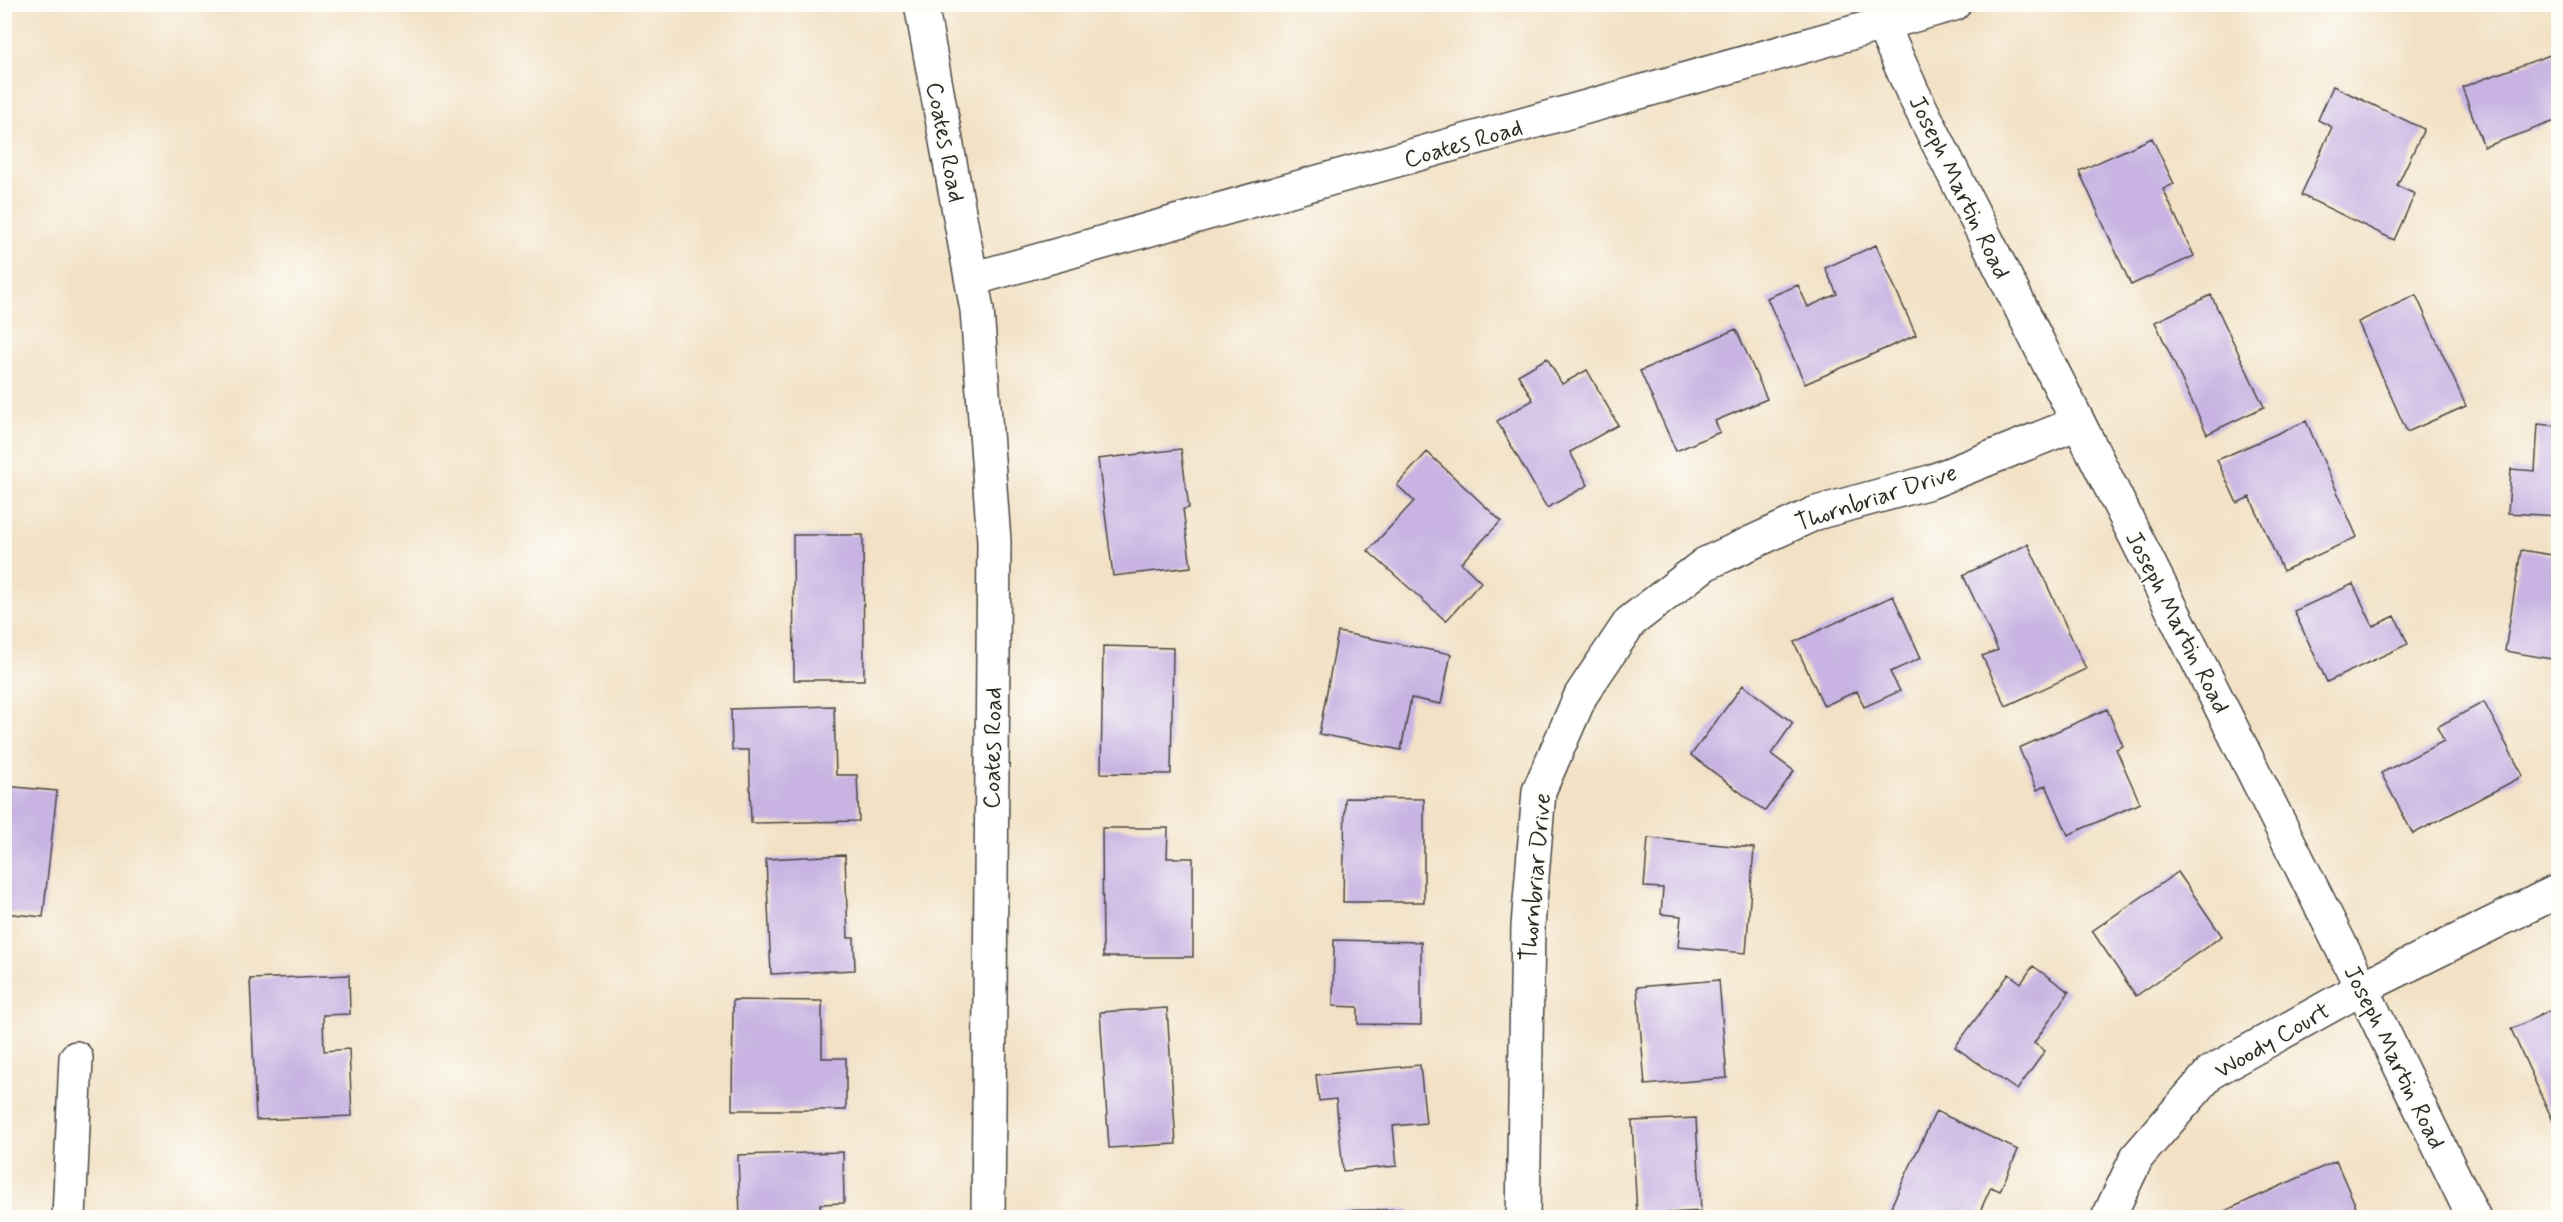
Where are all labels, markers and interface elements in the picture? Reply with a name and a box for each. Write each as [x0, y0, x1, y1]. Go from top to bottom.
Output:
street label: Coates Road [918, 80, 971, 205]
street label: Joseph Martin Road [1901, 91, 2017, 285]
street label: Coates Road [1401, 113, 1526, 176]
street label: Thornbriar Drive [1791, 458, 1961, 539]
street label: Joseph Martin Road [2117, 526, 2236, 719]
street label: Coates Road [977, 687, 1010, 809]
street label: Thornbriar Drive [1514, 792, 1559, 962]
street label: Joseph Martin Road [2336, 961, 2452, 1155]
street label: Woody Court [2209, 996, 2336, 1087]

